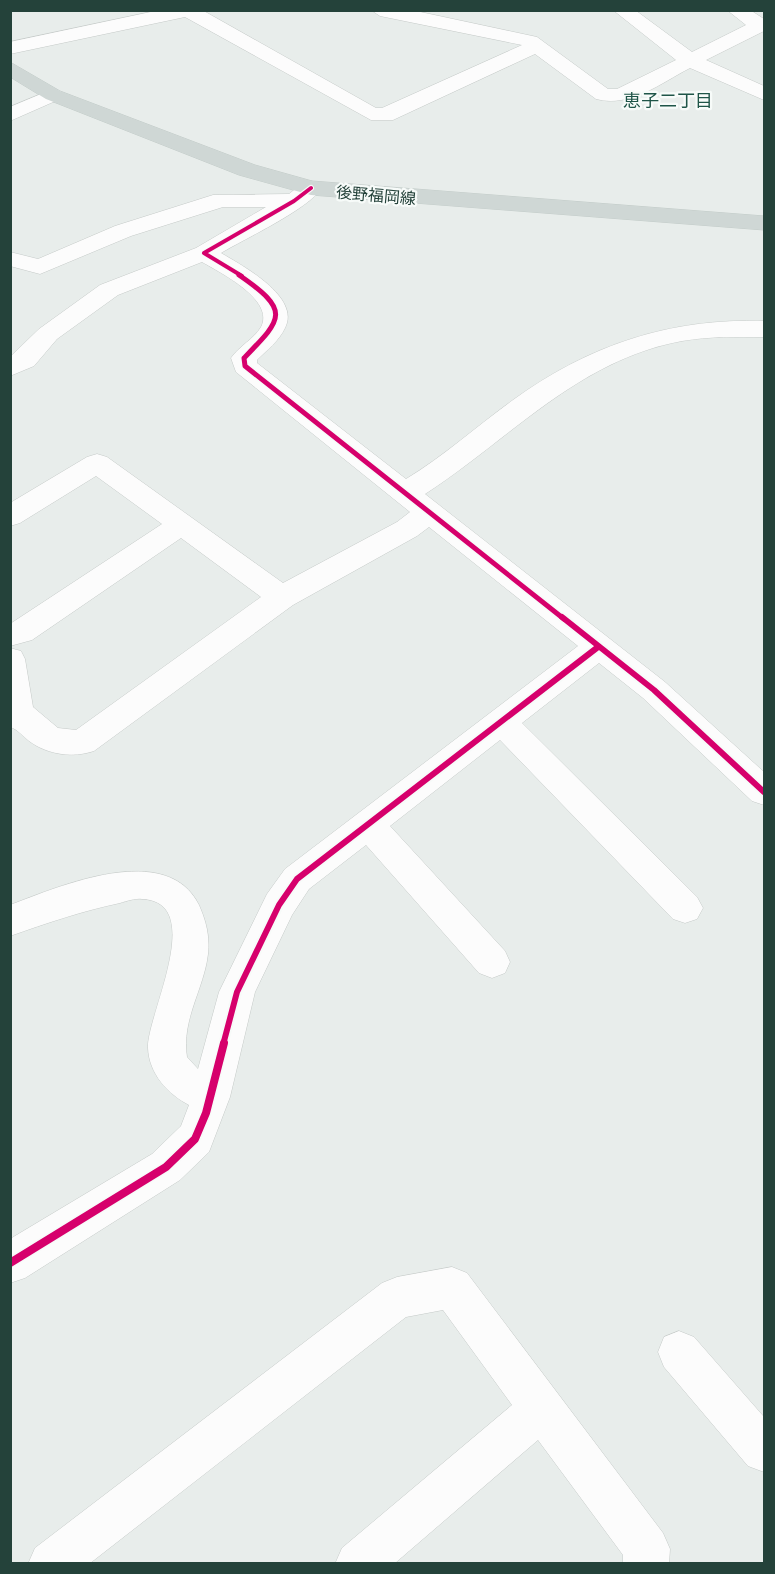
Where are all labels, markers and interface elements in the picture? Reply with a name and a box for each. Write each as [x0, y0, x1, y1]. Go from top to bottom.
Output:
district label: 恵子二丁目 [623, 89, 713, 114]
street label: 後野福岡線 [335, 182, 417, 210]

